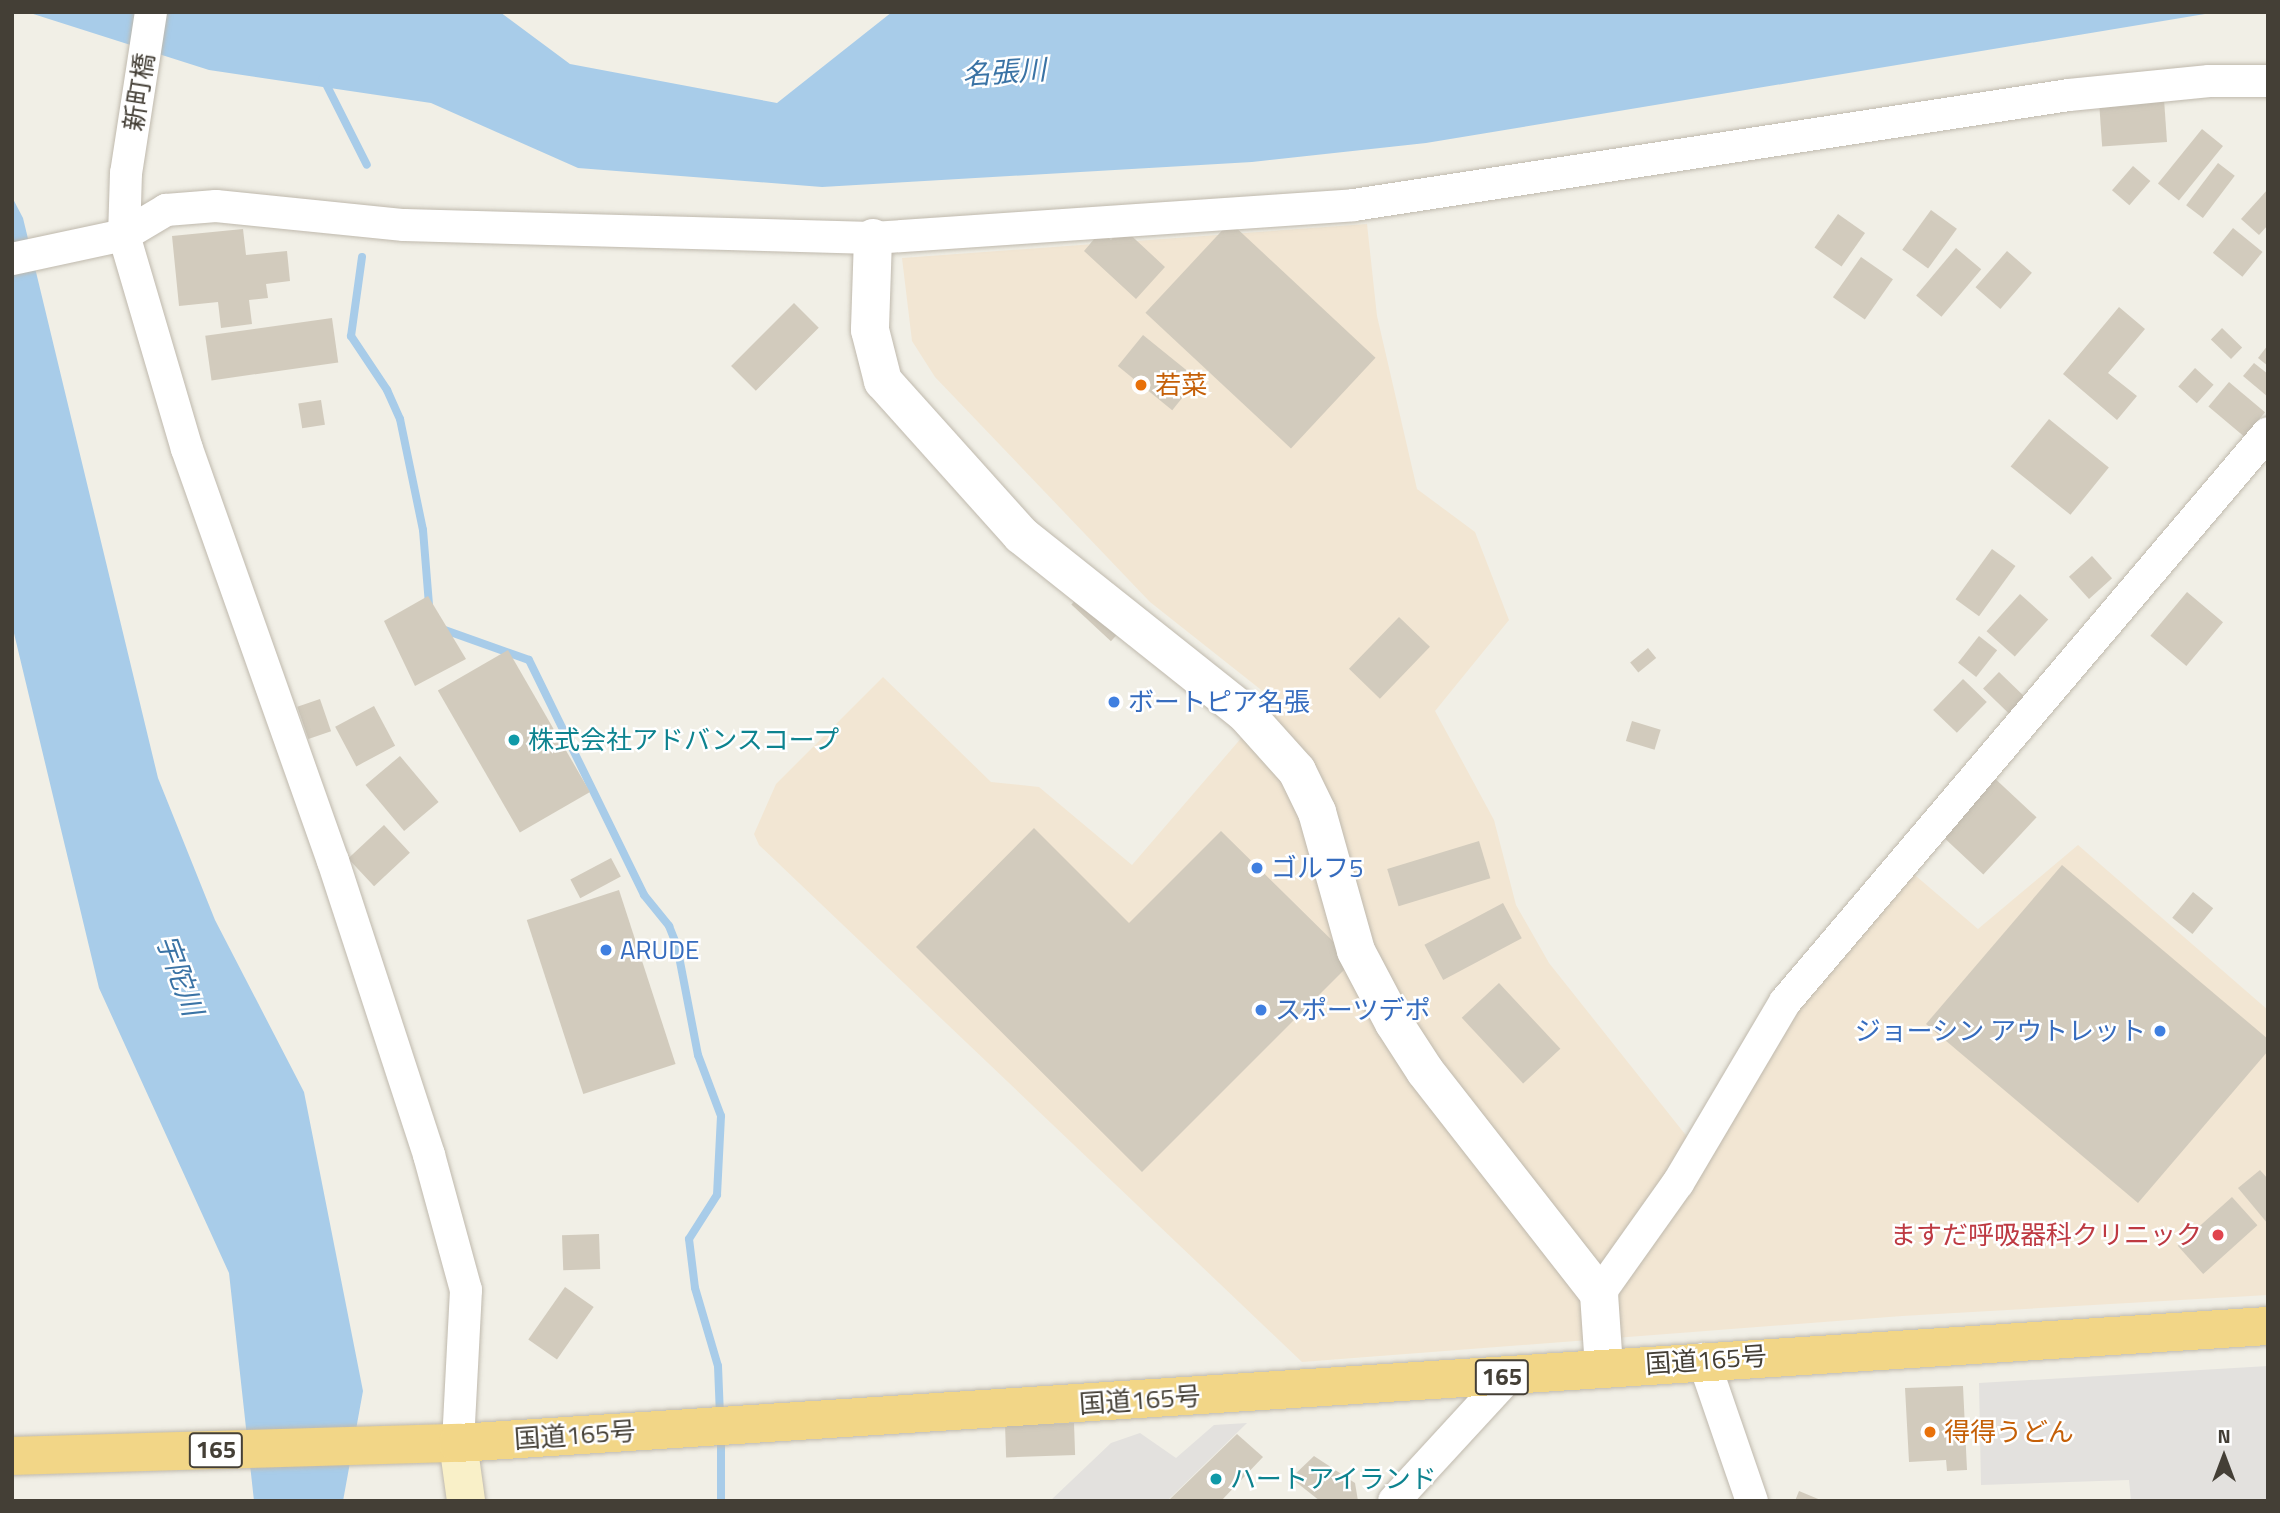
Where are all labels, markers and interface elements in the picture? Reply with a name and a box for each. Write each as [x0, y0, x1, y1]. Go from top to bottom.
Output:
street label: 新町橋 [117, 51, 161, 133]
water label: 名張川 [961, 52, 1047, 92]
place label: 若菜 [1155, 369, 1207, 401]
marker: 若菜 [1133, 377, 1149, 393]
place label: ボートピア名張 [1128, 686, 1310, 718]
marker: ボートピア名張 [1106, 694, 1122, 710]
place label: 株式会社アドバンスコープ [528, 724, 840, 756]
marker: 株式会社アドバンスコープ [506, 732, 522, 748]
place label: ゴルフ5 [1271, 852, 1364, 884]
marker: ゴルフ5 [1249, 860, 1265, 876]
water label: 宇陀川 [150, 930, 210, 1020]
place label: ARUDE [620, 934, 699, 966]
marker: ARUDE [598, 942, 614, 958]
place label: スポーツデポ [1275, 994, 1431, 1026]
marker: スポーツデポ [1253, 1002, 1269, 1018]
place label: ジョーシン アウトレット [1854, 1015, 2146, 1047]
marker: ジョーシン アウトレット [2152, 1023, 2168, 1039]
place label: ますだ呼吸器科クリニック [1890, 1219, 2202, 1251]
marker: ますだ呼吸器科クリニック [2208, 1225, 2228, 1245]
street label: 国道165号 [1644, 1340, 1768, 1380]
road number: 165 [1474, 1357, 1530, 1398]
street label: 国道165号 [1078, 1380, 1202, 1420]
street label: 国道165号 [513, 1415, 637, 1455]
place label: 得得うどん [1944, 1416, 2074, 1448]
text: N [2217, 1421, 2231, 1450]
north arrow [2189, 1422, 2259, 1492]
marker: 得得うどん [1922, 1424, 1938, 1440]
road number: 165 [188, 1430, 244, 1470]
place label: ハートアイランド [1230, 1463, 1438, 1495]
marker: ハートアイランド [1208, 1471, 1224, 1487]

